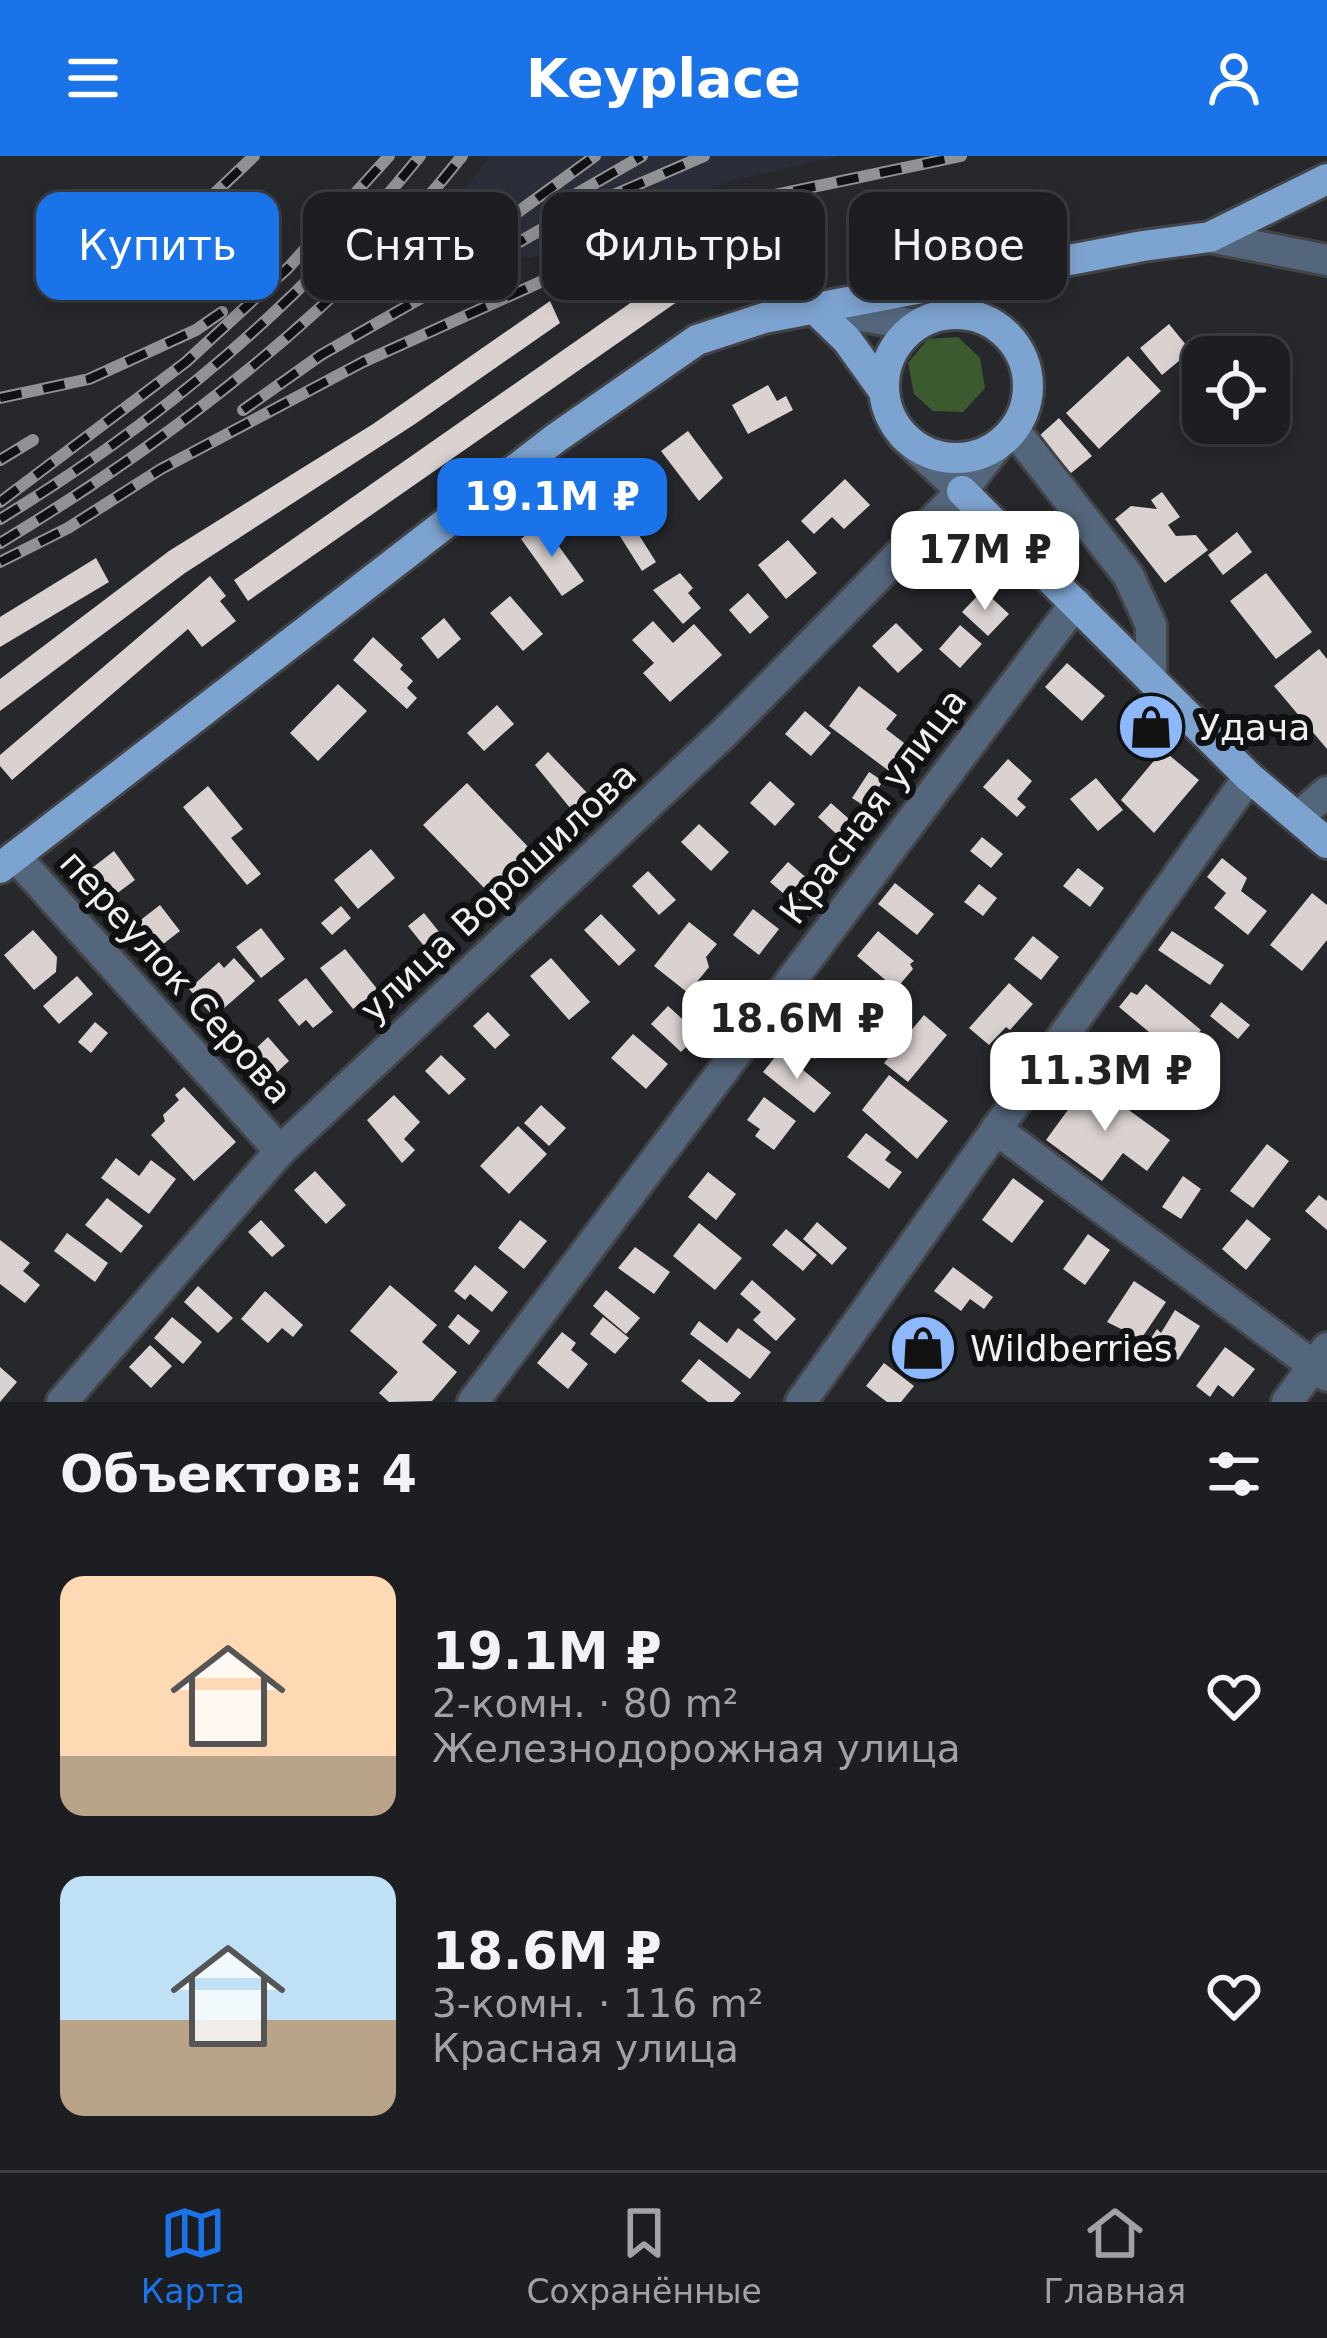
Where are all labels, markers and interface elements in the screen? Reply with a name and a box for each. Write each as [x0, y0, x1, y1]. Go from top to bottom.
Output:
icon: menu [60, 45, 126, 111]
icon: person [1201, 45, 1267, 111]
text: Keyplace [526, 47, 801, 110]
chip: Купить [36, 192, 279, 300]
chip: Снять [303, 192, 518, 300]
chip: Фильтры [542, 192, 825, 300]
chip: Новое [849, 192, 1067, 300]
map controls [1182, 336, 1290, 444]
button: locate [1182, 336, 1290, 444]
pin: 19.1M ₽ [441, 458, 663, 560]
text: 19.1M ₽ [464, 474, 640, 519]
pin: 17M ₽ [901, 511, 1069, 613]
text: 17M ₽ [918, 527, 1052, 572]
street label: Красная улица [771, 681, 975, 931]
shop icon: Удача [1116, 692, 1186, 762]
place label: Удача [1198, 707, 1310, 748]
street label: улица Ворошилова [352, 754, 644, 1030]
street label: переулок Серова [52, 842, 300, 1112]
pin: 18.6M ₽ [686, 980, 908, 1082]
text: 18.6M ₽ [709, 996, 885, 1041]
pin: 11.3M ₽ [994, 1032, 1216, 1134]
text: 11.3M ₽ [1017, 1048, 1193, 1093]
shop icon: Wildberries [888, 1313, 958, 1383]
place label: Wildberries [970, 1328, 1173, 1369]
icon: filters [1201, 1441, 1267, 1507]
text: Объектов: 4 [60, 1445, 417, 1504]
text: 19.1M ₽ [432, 1622, 662, 1681]
icon: home [156, 1624, 300, 1768]
icon: heart [1201, 1663, 1267, 1729]
text: 2-комн. · 80 m² [432, 1681, 738, 1726]
text: Железнодорожная улица [432, 1726, 961, 1771]
text: 18.6M ₽ [432, 1922, 662, 1981]
icon: home [156, 1924, 300, 2068]
icon: heart [1201, 1963, 1267, 2029]
text: 3-комн. · 116 m² [432, 1981, 763, 2026]
text: Красная улица [432, 2026, 739, 2071]
tab: Карта [141, 2200, 245, 2311]
tab: Сохранённые [527, 2200, 762, 2311]
tab: Главная [1044, 2200, 1186, 2311]

